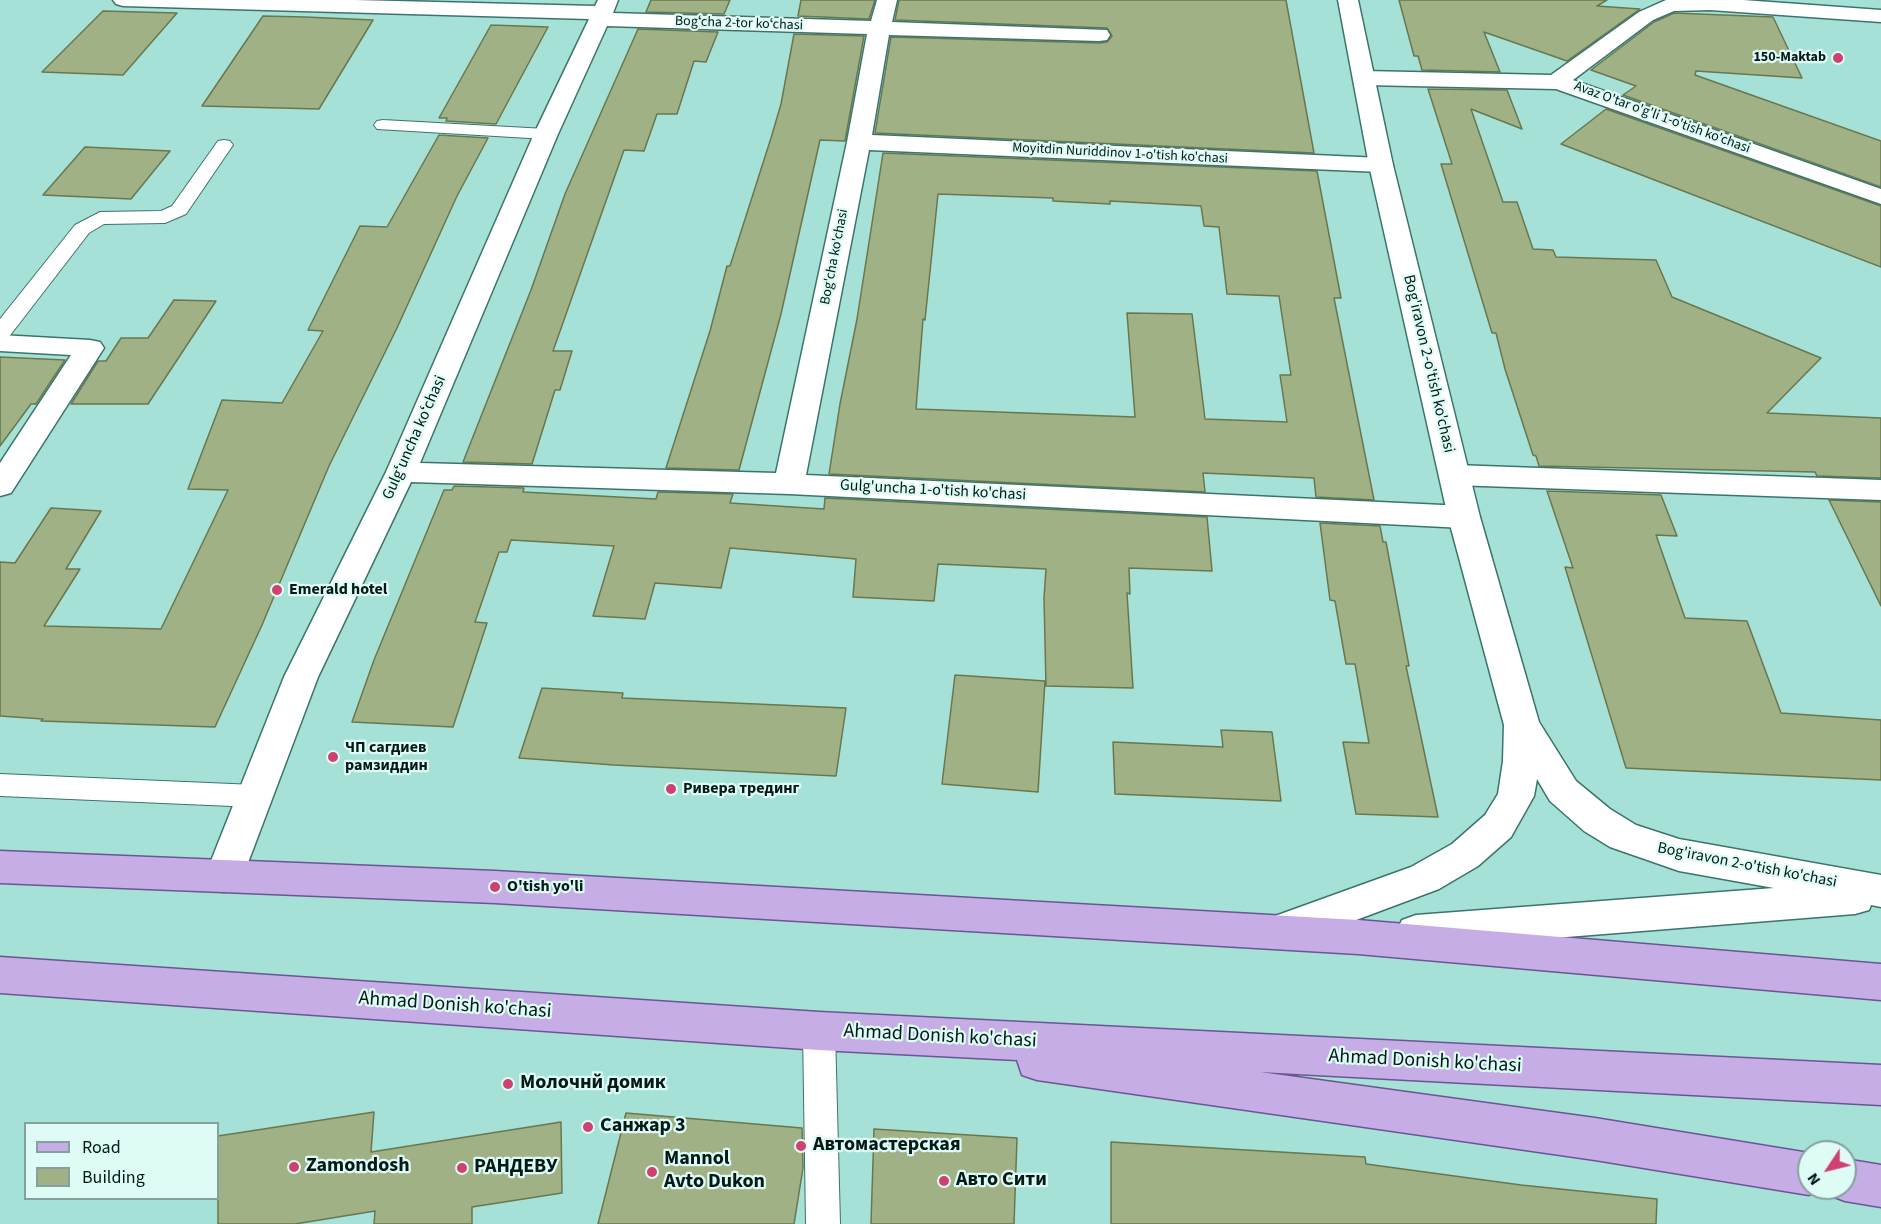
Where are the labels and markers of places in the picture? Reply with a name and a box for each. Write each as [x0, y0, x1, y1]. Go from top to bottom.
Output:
place label: 150-Maktab [1753, 50, 1826, 66]
marker: 150-Maktab [1831, 51, 1845, 65]
place label: Emerald hotel [289, 580, 387, 600]
marker: Emerald hotel [270, 583, 284, 597]
place label: ЧП сагдиев рамзиддин [345, 738, 428, 776]
marker: ЧП сагдиев рамзиддин [326, 750, 340, 764]
place label: Ривера трединг [683, 779, 799, 799]
marker: Ривера трединг [664, 782, 678, 796]
place label: O'tish yo'li [507, 877, 583, 897]
marker: O'tish yo'li [488, 880, 502, 894]
place label: Молочнй домик [520, 1072, 666, 1096]
marker: Молочнй домик [501, 1077, 515, 1091]
place label: Санжар 3 [600, 1115, 685, 1139]
marker: Санжар 3 [581, 1120, 595, 1134]
place label: Автомастерская [813, 1134, 961, 1158]
marker: Автомастерская [794, 1139, 808, 1153]
place label: Mannol Avto Dukon [664, 1148, 765, 1195]
place label: Zamondosh [306, 1155, 410, 1179]
place label: РАНДЕВУ [474, 1156, 557, 1180]
marker: Zamondosh [287, 1160, 301, 1174]
marker: РАНДЕВУ [455, 1161, 469, 1175]
marker: Mannol Avto Dukon [645, 1165, 659, 1179]
place label: Авто Сити [956, 1169, 1047, 1193]
marker: Авто Сити [937, 1174, 951, 1188]

